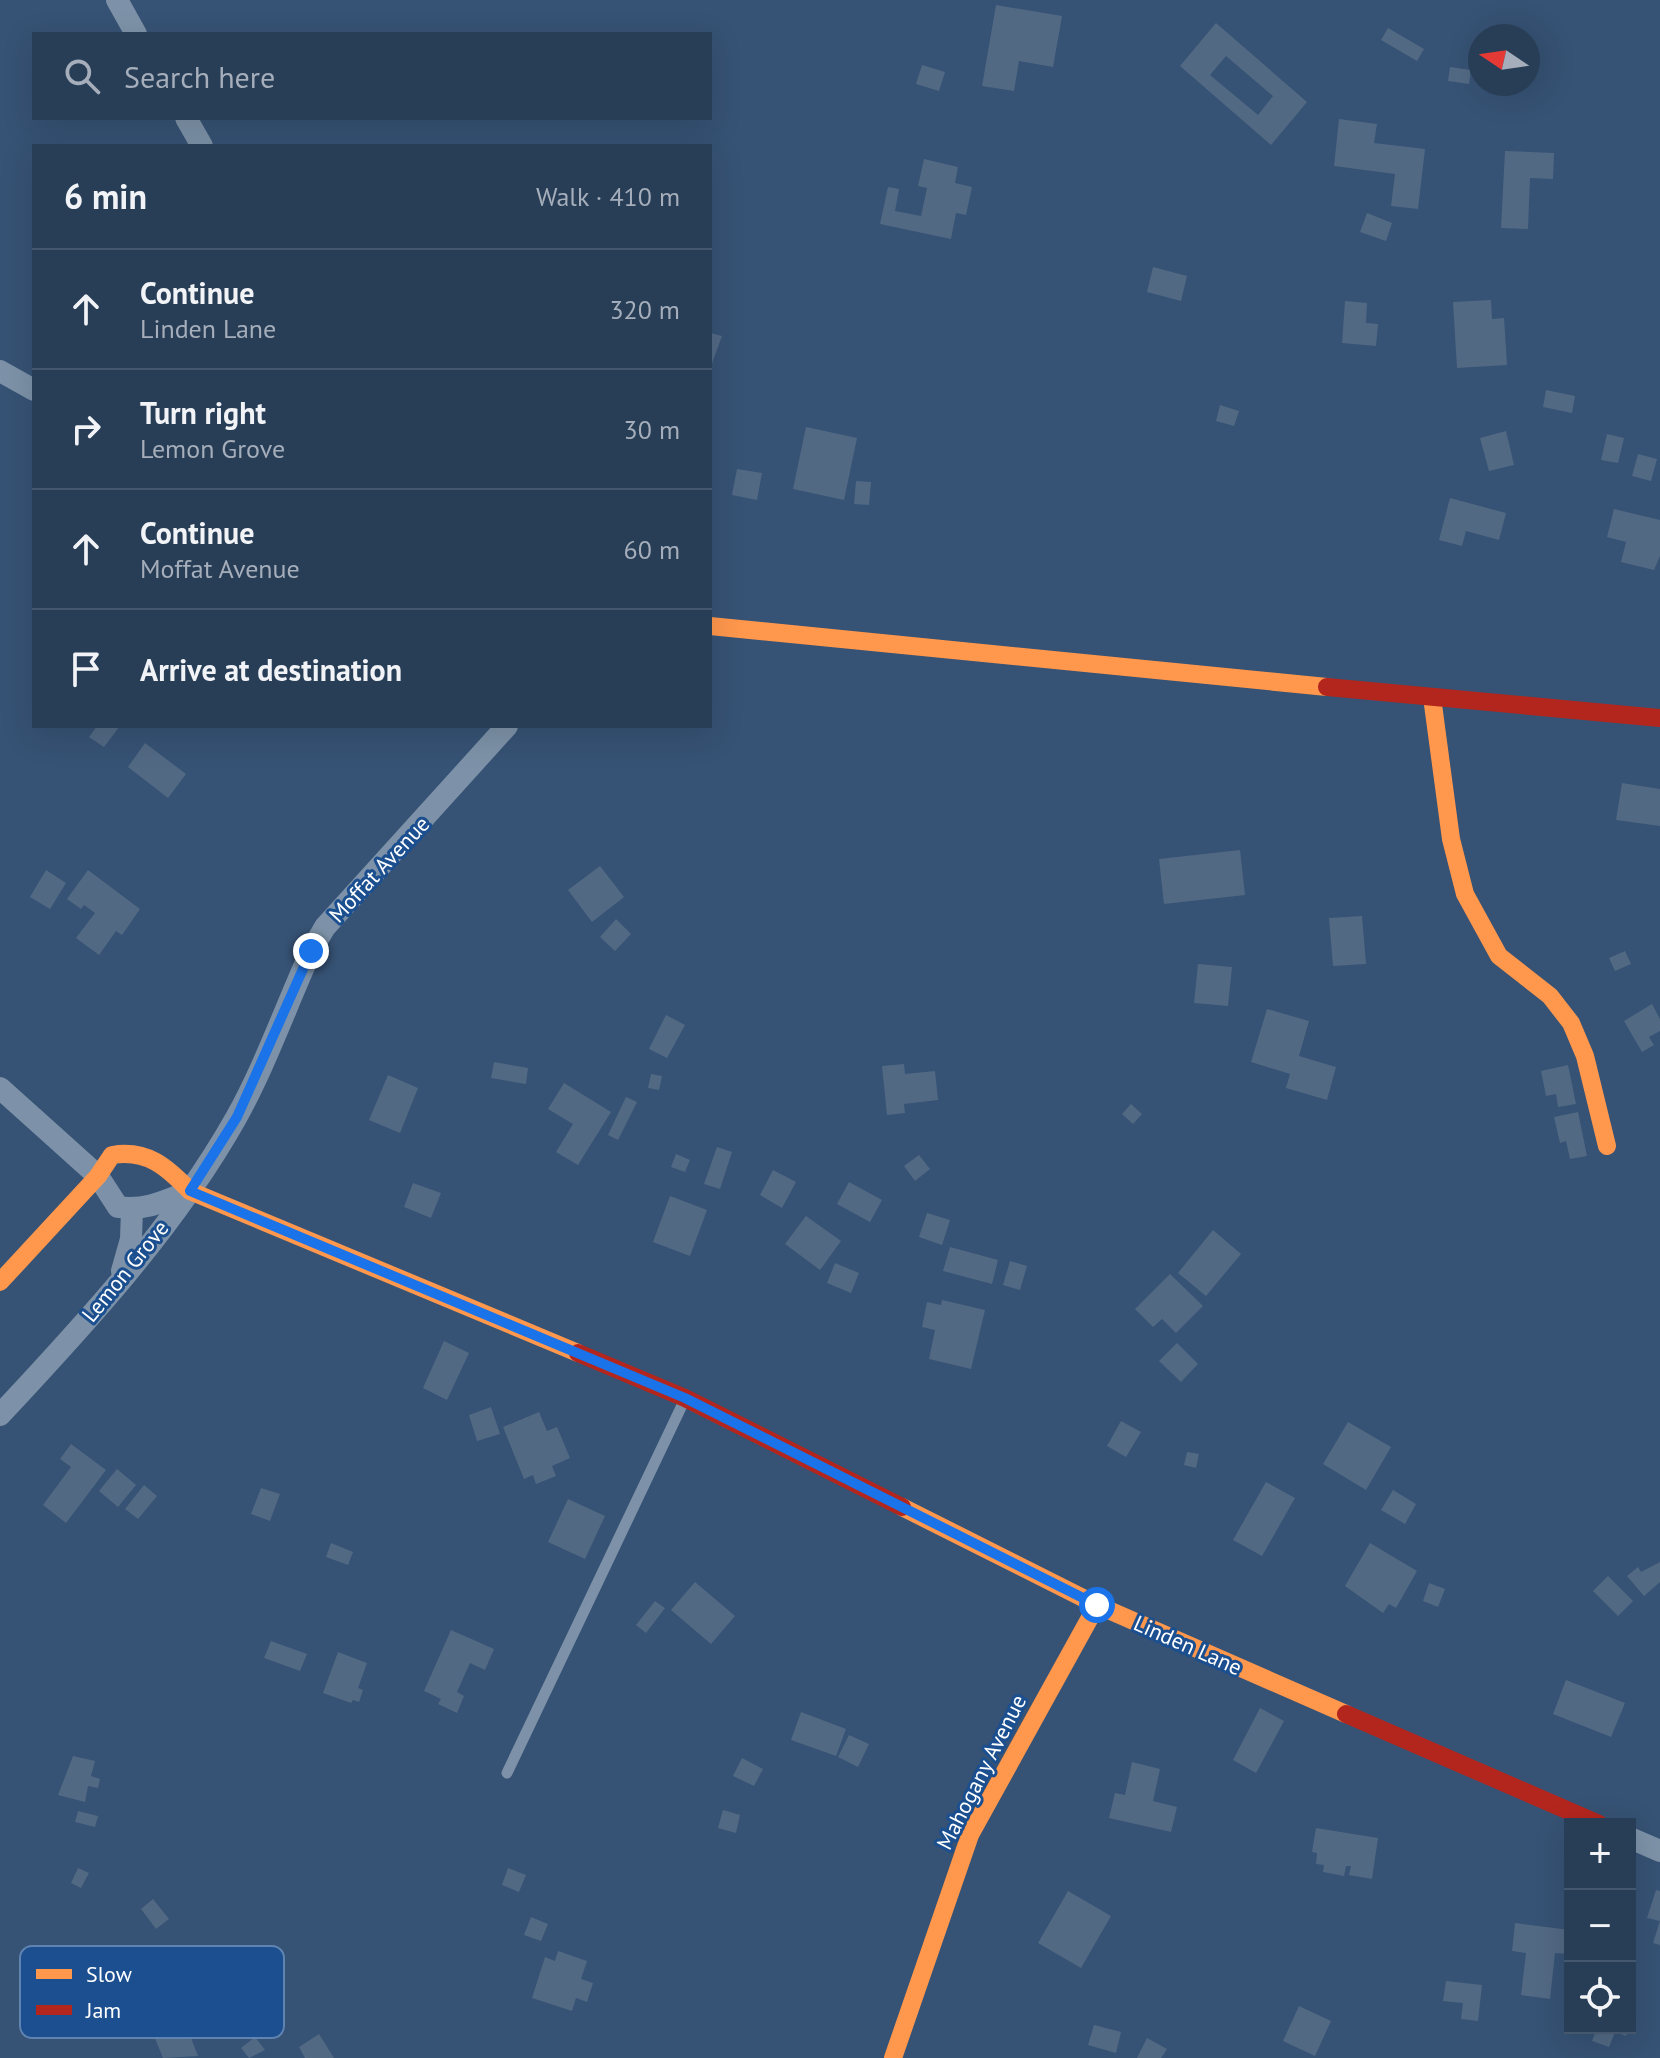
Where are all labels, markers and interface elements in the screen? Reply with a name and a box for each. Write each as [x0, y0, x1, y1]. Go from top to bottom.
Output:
north arrow [1468, 24, 1540, 96]
search box [32, 32, 712, 120]
icon: search [60, 54, 104, 98]
text: Search here [124, 57, 275, 96]
text: 6 min [64, 174, 147, 218]
text: Walk · 410 m [536, 180, 680, 213]
text: Continue [140, 273, 254, 312]
icon: ahead [64, 287, 108, 331]
text: 320 m [609, 293, 680, 326]
text: Linden Lane [140, 312, 276, 345]
text: Turn right [140, 393, 266, 432]
icon: right [64, 407, 108, 451]
text: 30 m [624, 413, 680, 446]
text: Lemon Grove [140, 432, 285, 465]
text: Continue [140, 513, 254, 552]
icon: ahead [64, 527, 108, 571]
text: 60 m [624, 533, 680, 566]
text: Moffat Avenue [140, 552, 300, 585]
icon: arrive [64, 647, 108, 691]
text: Arrive at destination [140, 650, 402, 689]
street label: Moffat Avenue [323, 810, 435, 928]
route end [293, 933, 329, 969]
street label: Lemon Grove [75, 1214, 175, 1328]
route start [1079, 1587, 1115, 1623]
street label: Linden Lane [1130, 1609, 1246, 1681]
street label: Mahogany Avenue [930, 1690, 1032, 1854]
map controls [1564, 1818, 1636, 2034]
button: + [1564, 1818, 1636, 1890]
button: − [1564, 1890, 1636, 1962]
legend [20, 1946, 284, 2038]
text: Slow [86, 1960, 132, 1988]
button: locate [1564, 1962, 1636, 2034]
text: Jam [85, 1996, 121, 2024]

